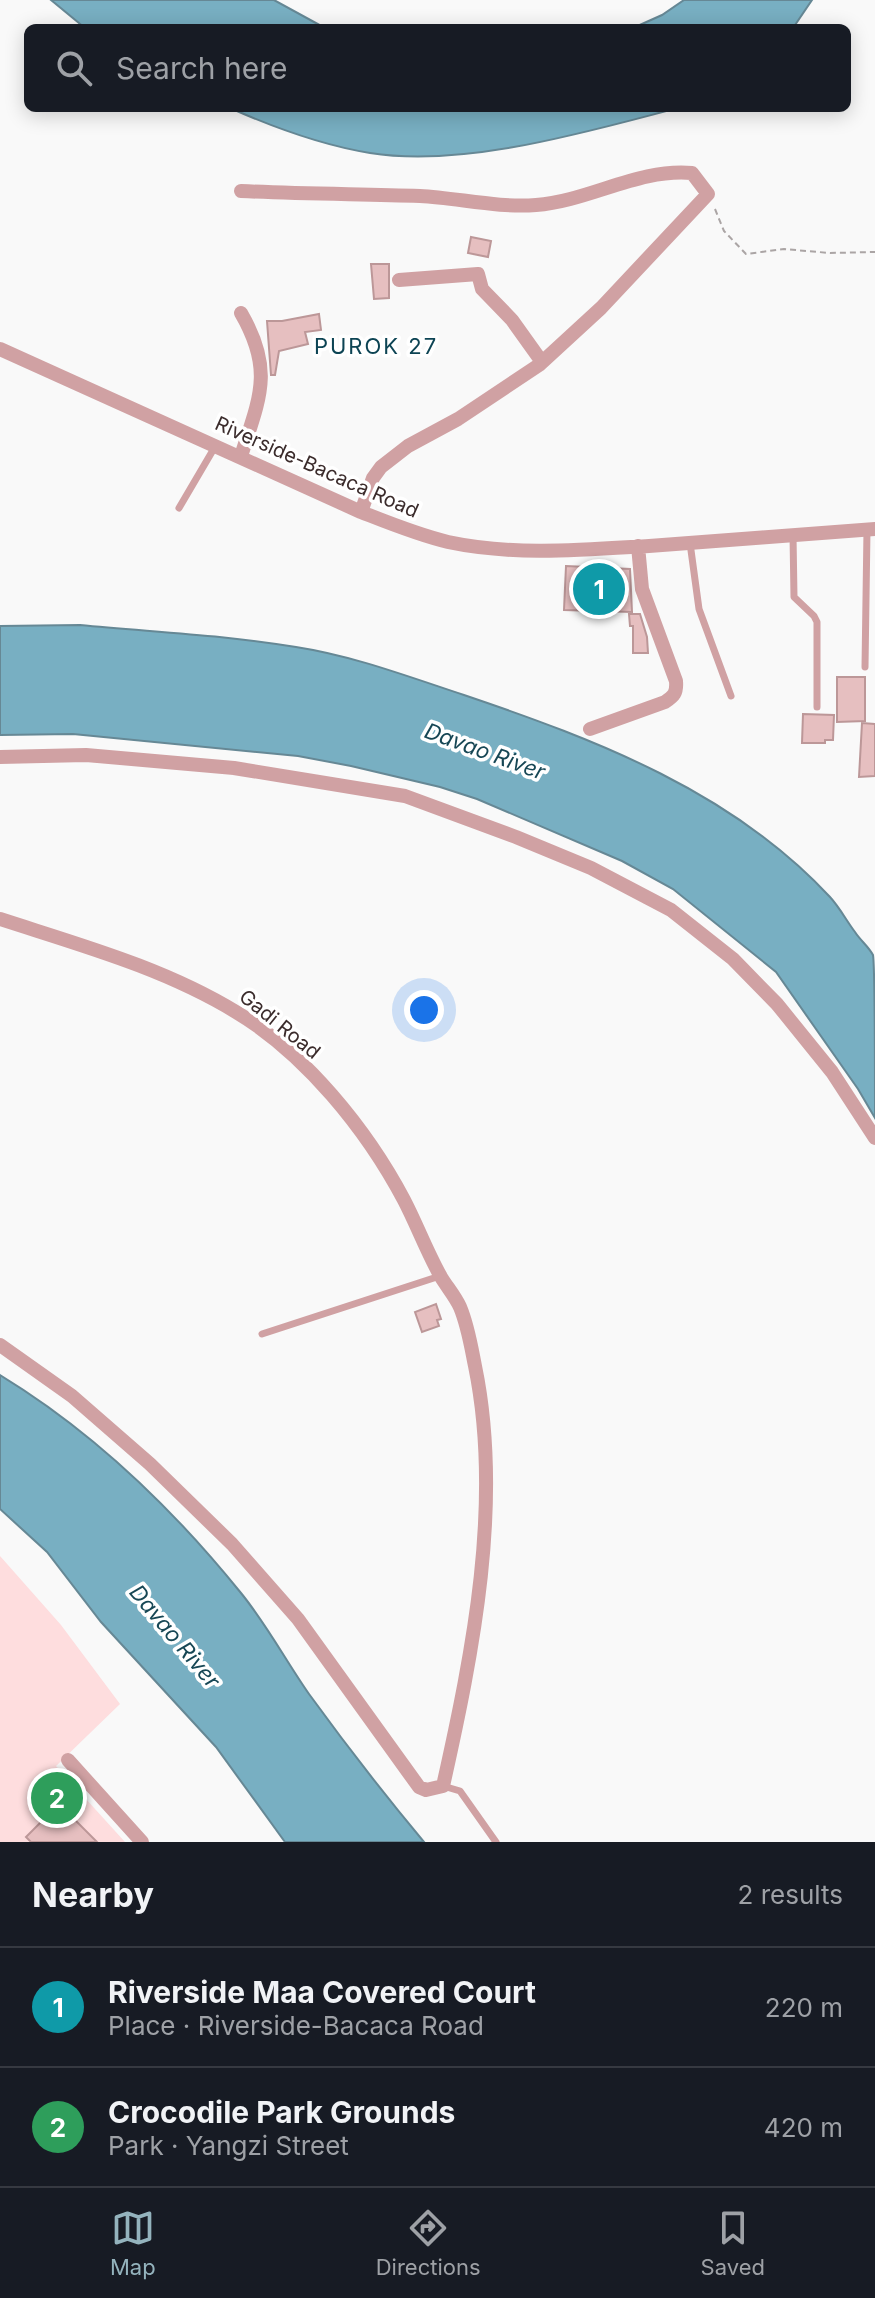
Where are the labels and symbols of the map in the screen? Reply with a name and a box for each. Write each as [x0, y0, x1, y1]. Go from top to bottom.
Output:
district label: PUROK 27 [314, 333, 438, 359]
street label: Riverside-Bacaca Road [212, 411, 422, 523]
pin: 1 [573, 559, 625, 619]
water label: Davao River [421, 717, 549, 785]
street label: Gadi Road [235, 984, 325, 1064]
your location [404, 990, 444, 1030]
water label: Davao River [124, 1579, 226, 1693]
pin: 2 [31, 1768, 83, 1828]

